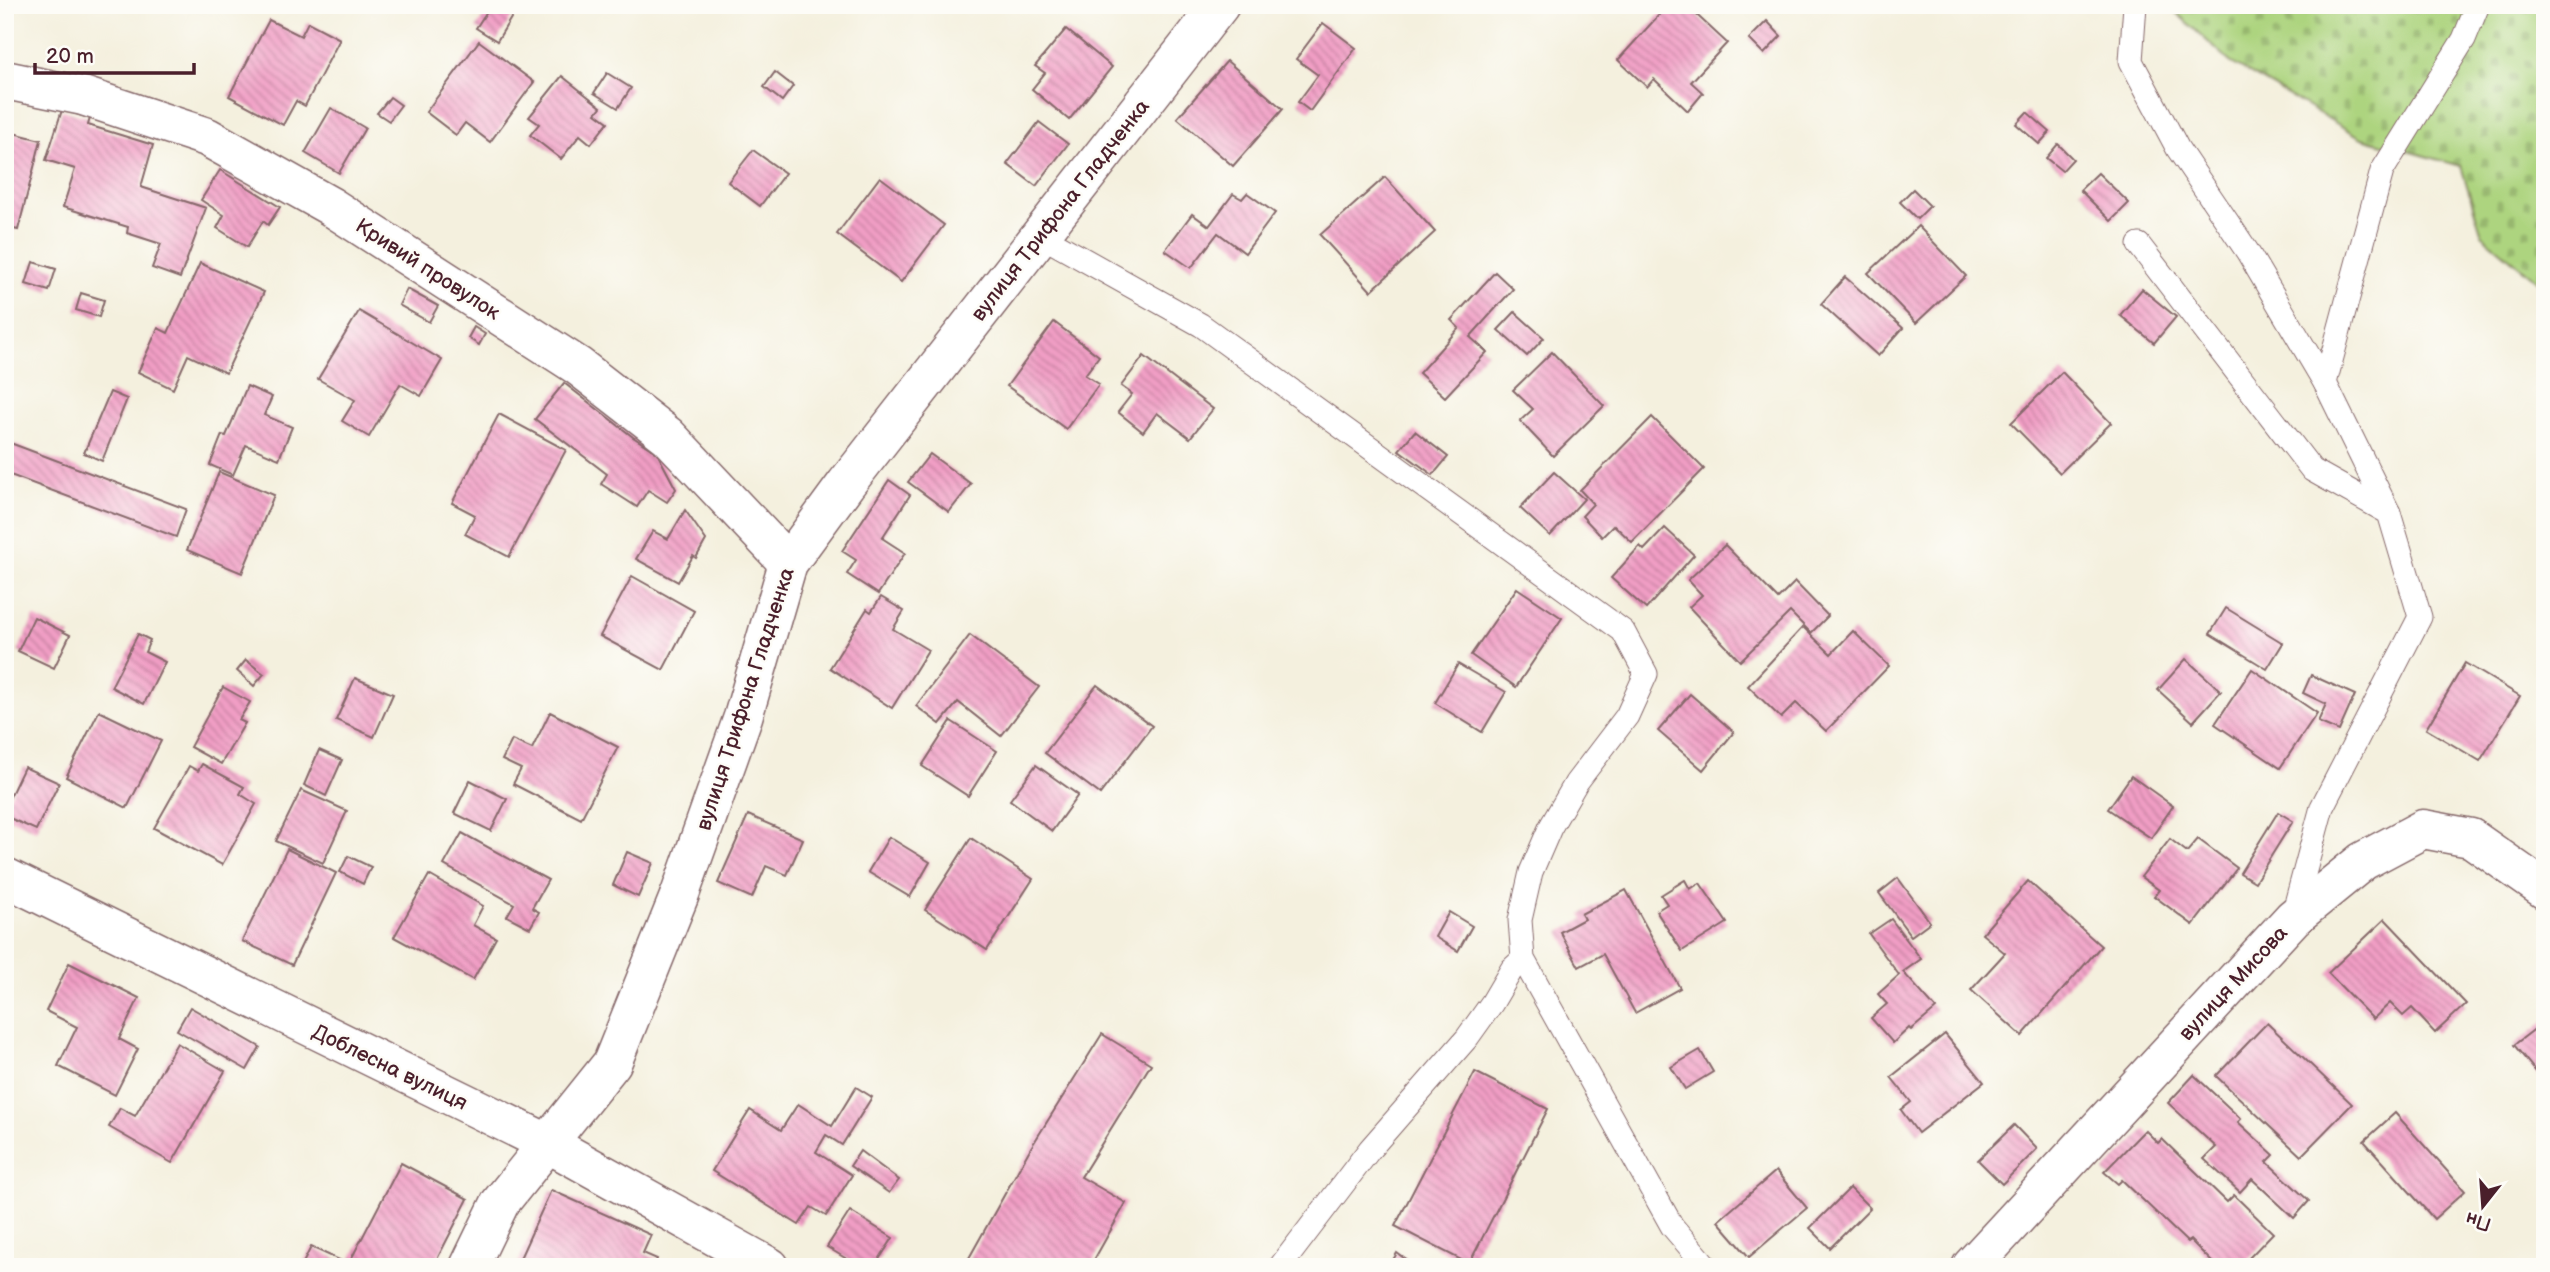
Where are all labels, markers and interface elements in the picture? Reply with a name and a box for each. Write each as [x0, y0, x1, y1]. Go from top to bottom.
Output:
scale bar [35, 32, 194, 76]
text: 20 m [46, 44, 94, 69]
street label: вулиця Трифона Гладченка [966, 94, 1155, 326]
street label: Кривий провулок [351, 213, 505, 325]
street label: вулиця Трифона Гладченка [691, 564, 800, 834]
street label: вулиця Мисова [2174, 920, 2293, 1046]
street label: Доблесна вулиця [308, 1019, 471, 1116]
north arrow [2448, 1170, 2518, 1240]
text: Пн [2463, 1206, 2494, 1236]

